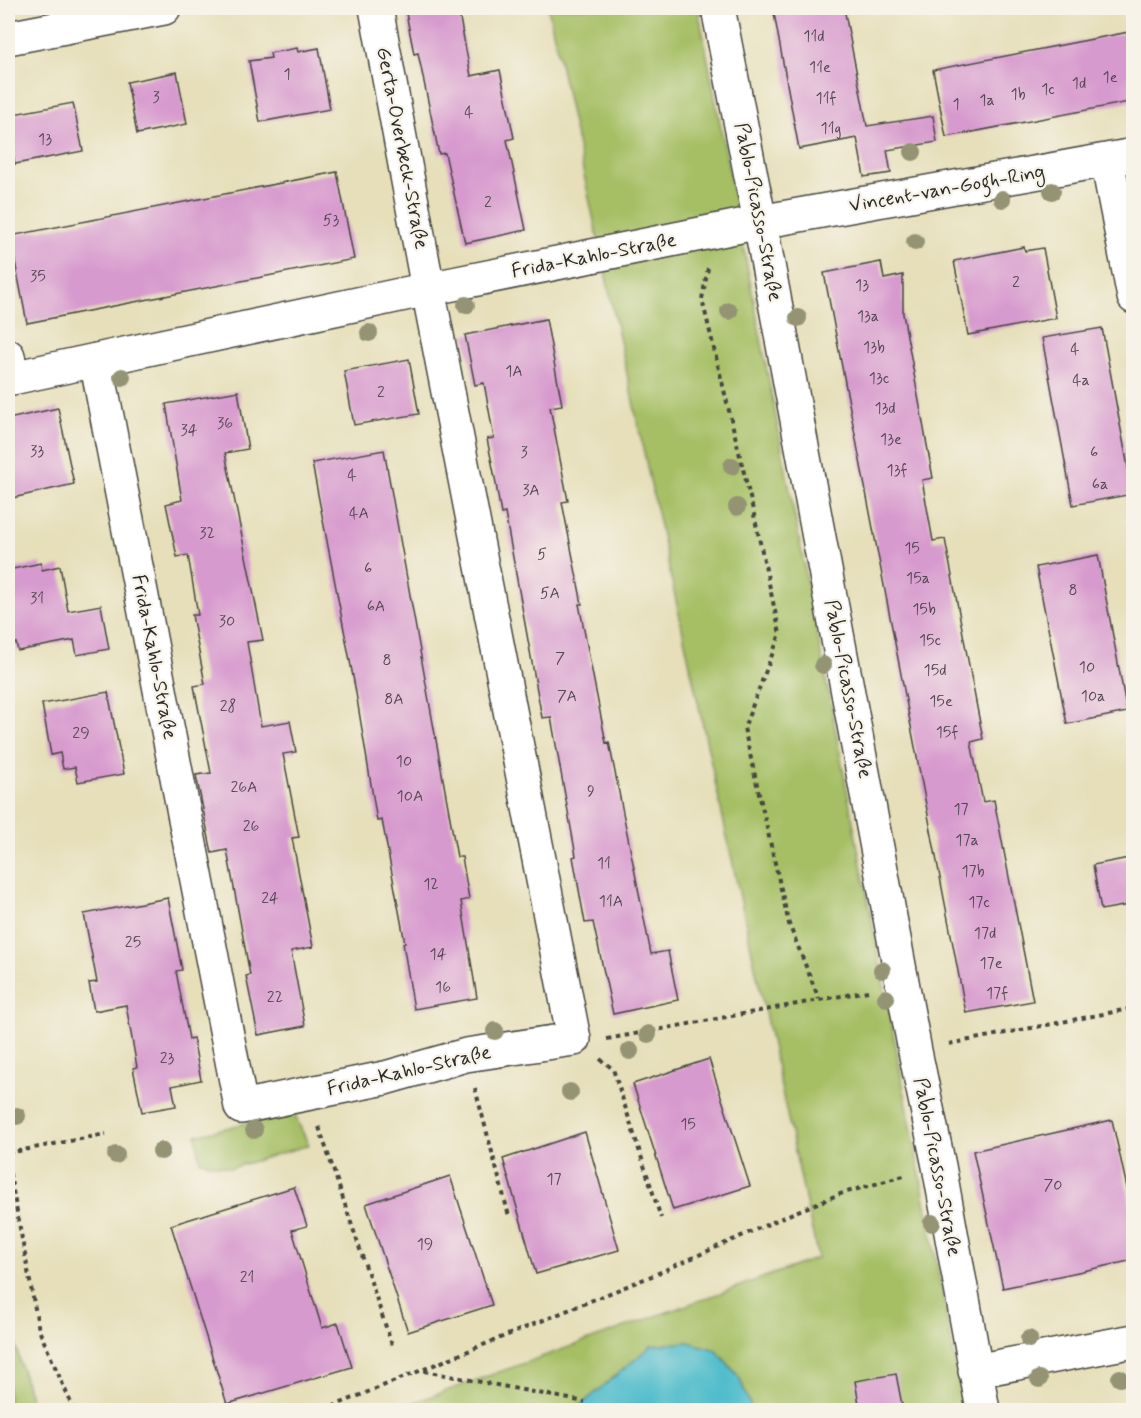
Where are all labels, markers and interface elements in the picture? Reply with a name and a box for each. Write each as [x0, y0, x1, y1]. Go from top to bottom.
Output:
house number: 11d [803, 26, 825, 47]
street label: Gerta-Overbeck-Straße [369, 44, 435, 252]
house number: 11e [809, 57, 831, 78]
house number: 1 [283, 64, 291, 85]
house number: 1e [1102, 67, 1118, 88]
house number: 1d [1072, 73, 1086, 94]
house number: 1c [1041, 79, 1055, 100]
house number: 1b [1010, 84, 1026, 105]
house number: 3 [152, 87, 160, 108]
house number: 11f [816, 88, 837, 109]
house number: 1a [979, 90, 995, 111]
house number: 1 [952, 94, 960, 115]
house number: 4 [464, 102, 474, 123]
house number: 11g [821, 118, 842, 139]
street label: Pablo-Picasso-Straße [727, 120, 789, 304]
house number: 13 [38, 129, 52, 150]
street label: Vincent-van-Gogh-Ring [847, 158, 1047, 221]
house number: 2 [484, 192, 492, 213]
house number: 53 [323, 210, 339, 231]
street label: Frida-Kahlo-Straße [509, 227, 679, 285]
house number: 35 [30, 266, 46, 287]
house number: 2 [1012, 272, 1020, 293]
house number: 13 [855, 275, 869, 296]
house number: 13a [857, 306, 879, 327]
house number: 13b [863, 337, 885, 358]
house number: 4 [1070, 339, 1080, 360]
house number: 1A [505, 361, 523, 382]
house number: 13c [869, 368, 890, 389]
house number: 4a [1072, 370, 1090, 391]
house number: 2 [377, 382, 385, 403]
house number: 13d [874, 398, 896, 419]
house number: 36 [217, 413, 233, 434]
house number: 34 [181, 420, 198, 441]
house number: 13e [880, 429, 902, 450]
house number: 33 [30, 441, 44, 462]
house number: 3 [520, 442, 528, 463]
house number: 6 [1090, 442, 1098, 463]
house number: 13f [887, 460, 908, 481]
house number: 4 [347, 465, 357, 486]
house number: 6a [1092, 474, 1108, 495]
house number: 3A [522, 480, 540, 501]
house number: 4A [349, 503, 369, 524]
house number: 32 [199, 523, 215, 544]
house number: 15 [904, 538, 920, 559]
house number: 5 [537, 544, 547, 565]
house number: 6 [364, 558, 372, 579]
house number: 15a [906, 568, 930, 589]
street label: Frida-Kahlo-Straße [125, 572, 183, 742]
house number: 8 [1068, 580, 1078, 601]
house number: 5A [540, 583, 560, 604]
house number: 31 [30, 588, 44, 609]
house number: 6A [367, 596, 385, 617]
street label: Pablo-Picasso-Straße [817, 597, 879, 781]
house number: 15b [912, 599, 936, 620]
house number: 30 [219, 611, 235, 632]
house number: 15c [919, 630, 942, 651]
house number: 7 [555, 648, 565, 669]
house number: 8 [382, 650, 392, 671]
house number: 10 [1079, 657, 1095, 678]
house number: 15d [923, 660, 947, 681]
house number: 7A [557, 686, 577, 707]
house number: 10a [1081, 686, 1105, 707]
house number: 8A [384, 689, 404, 710]
house number: 15e [929, 691, 953, 712]
house number: 28 [220, 696, 236, 717]
house number: 15f [936, 722, 958, 743]
house number: 29 [72, 723, 90, 744]
house number: 10 [396, 751, 412, 772]
house number: 26A [230, 777, 258, 798]
house number: 9 [587, 781, 595, 802]
house number: 10A [397, 786, 423, 807]
house number: 17 [953, 799, 969, 820]
house number: 26 [243, 816, 259, 837]
house number: 17a [955, 830, 979, 851]
house number: 11 [597, 853, 611, 874]
house number: 17b [961, 861, 985, 882]
house number: 12 [423, 874, 439, 895]
house number: 24 [261, 888, 279, 909]
house number: 11A [599, 891, 623, 912]
house number: 17c [968, 892, 990, 913]
house number: 17d [974, 923, 996, 944]
house number: 25 [125, 932, 141, 953]
house number: 14 [430, 944, 447, 965]
house number: 17e [979, 953, 1003, 974]
house number: 16 [435, 977, 451, 998]
house number: 17f [986, 983, 1008, 1004]
house number: 22 [267, 987, 283, 1008]
street label: Frida-Kahlo-Straße [324, 1039, 494, 1103]
house number: 23 [160, 1048, 175, 1069]
street label: Pablo-Picasso-Straße [906, 1075, 968, 1259]
house number: 15 [680, 1114, 696, 1135]
house number: 17 [546, 1169, 562, 1190]
house number: 70 [1044, 1175, 1062, 1196]
house number: 19 [417, 1234, 433, 1255]
house number: 21 [240, 1267, 254, 1288]

